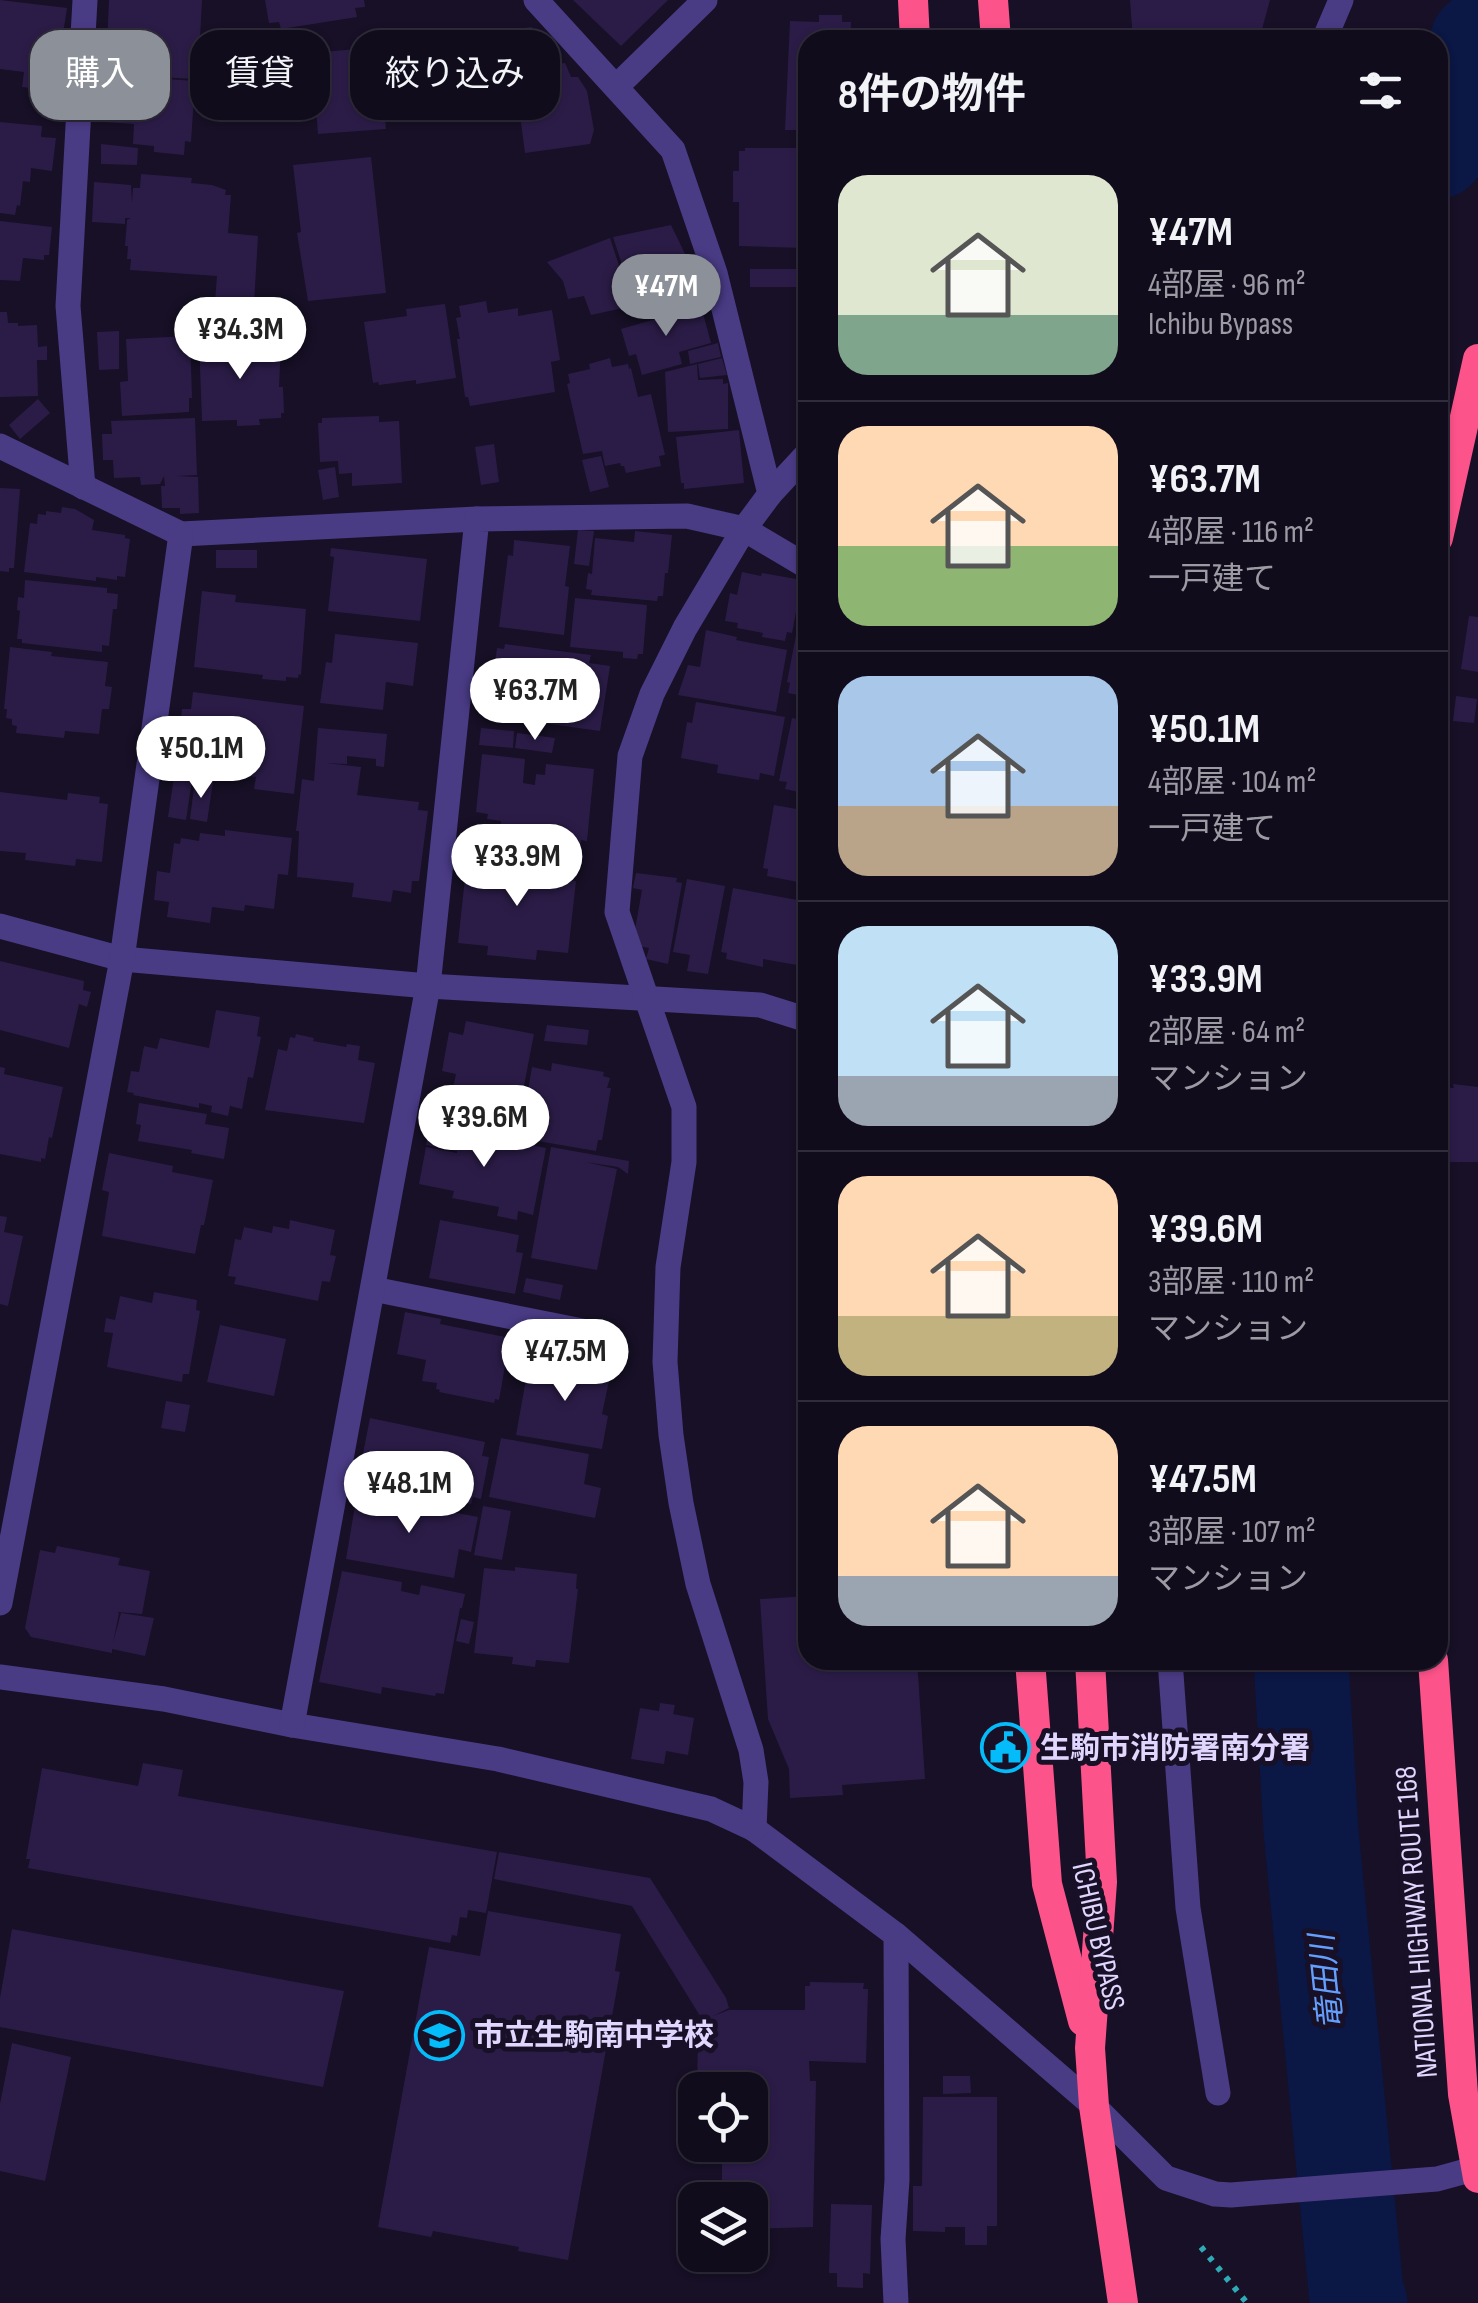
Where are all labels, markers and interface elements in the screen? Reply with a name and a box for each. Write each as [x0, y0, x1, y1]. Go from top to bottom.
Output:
chip: 購入 [30, 30, 170, 120]
chip: 賃貸 [190, 30, 330, 120]
chip: 絞り込み [350, 30, 560, 120]
icon: filters [1353, 63, 1408, 118]
text: 8件の物件 [838, 70, 1026, 121]
text: ¥47M [1148, 207, 1233, 258]
icon: home [918, 215, 1038, 335]
pin: ¥47M [607, 254, 725, 339]
text: 4部屋 · 96 m² [1148, 266, 1306, 305]
text: ¥47M [634, 267, 698, 306]
pin: ¥34.3M [159, 297, 321, 382]
text: Ichibu Bypass [1148, 305, 1293, 344]
text: ¥34.3M [196, 310, 284, 349]
text: ¥63.7M [1148, 454, 1261, 505]
icon: home [918, 466, 1038, 586]
text: 4部屋 · 116 m² [1148, 513, 1314, 552]
text: 一戸建て [1148, 560, 1276, 599]
pin: ¥63.7M [454, 658, 616, 743]
text: ¥63.7M [492, 671, 578, 710]
text: ¥50.1M [1148, 704, 1260, 755]
pin: ¥50.1M [120, 716, 282, 801]
icon: home [918, 716, 1038, 836]
text: ¥50.1M [158, 729, 244, 768]
text: 4部屋 · 104 m² [1148, 763, 1316, 802]
text: 一戸建て [1148, 810, 1276, 849]
pin: ¥33.9M [436, 824, 598, 909]
text: ¥33.9M [473, 837, 561, 876]
text: ¥33.9M [1148, 954, 1263, 1005]
icon: home [918, 966, 1038, 1086]
text: 2部屋 · 64 m² [1148, 1013, 1305, 1052]
text: マンション [1148, 1060, 1308, 1099]
pin: ¥39.6M [403, 1085, 565, 1170]
text: ¥39.6M [440, 1098, 528, 1137]
text: ¥39.6M [1148, 1204, 1263, 1255]
icon: home [918, 1216, 1038, 1336]
text: 3部屋 · 110 m² [1148, 1263, 1314, 1302]
text: マンション [1148, 1310, 1308, 1349]
pin: ¥47.5M [484, 1319, 646, 1404]
text: ¥47.5M [524, 1332, 606, 1371]
pin: ¥48.1M [328, 1451, 490, 1536]
text: ¥47.5M [1148, 1454, 1257, 1505]
text: ¥48.1M [366, 1464, 452, 1503]
icon: home [918, 1466, 1038, 1586]
text: 3部屋 · 107 m² [1148, 1513, 1316, 1552]
text: マンション [1148, 1560, 1308, 1599]
public building icon: 生駒市消防署南分署 [979, 1722, 1031, 1774]
place label: 生駒市消防署南分署 [1040, 1731, 1310, 1767]
street label: NATIONAL HIGHWAY ROUTE 168 [1388, 1765, 1446, 2079]
street label: ICHIBU BYPASS [1064, 1859, 1132, 2014]
water label: 竜田川 [1303, 1929, 1352, 2032]
school or university icon: 市立生駒南中学校 [413, 2009, 465, 2061]
place label: 市立生駒南中学校 [474, 2018, 714, 2054]
map controls [678, 2072, 768, 2272]
button: locate [678, 2072, 768, 2162]
button: layers [678, 2182, 768, 2272]

